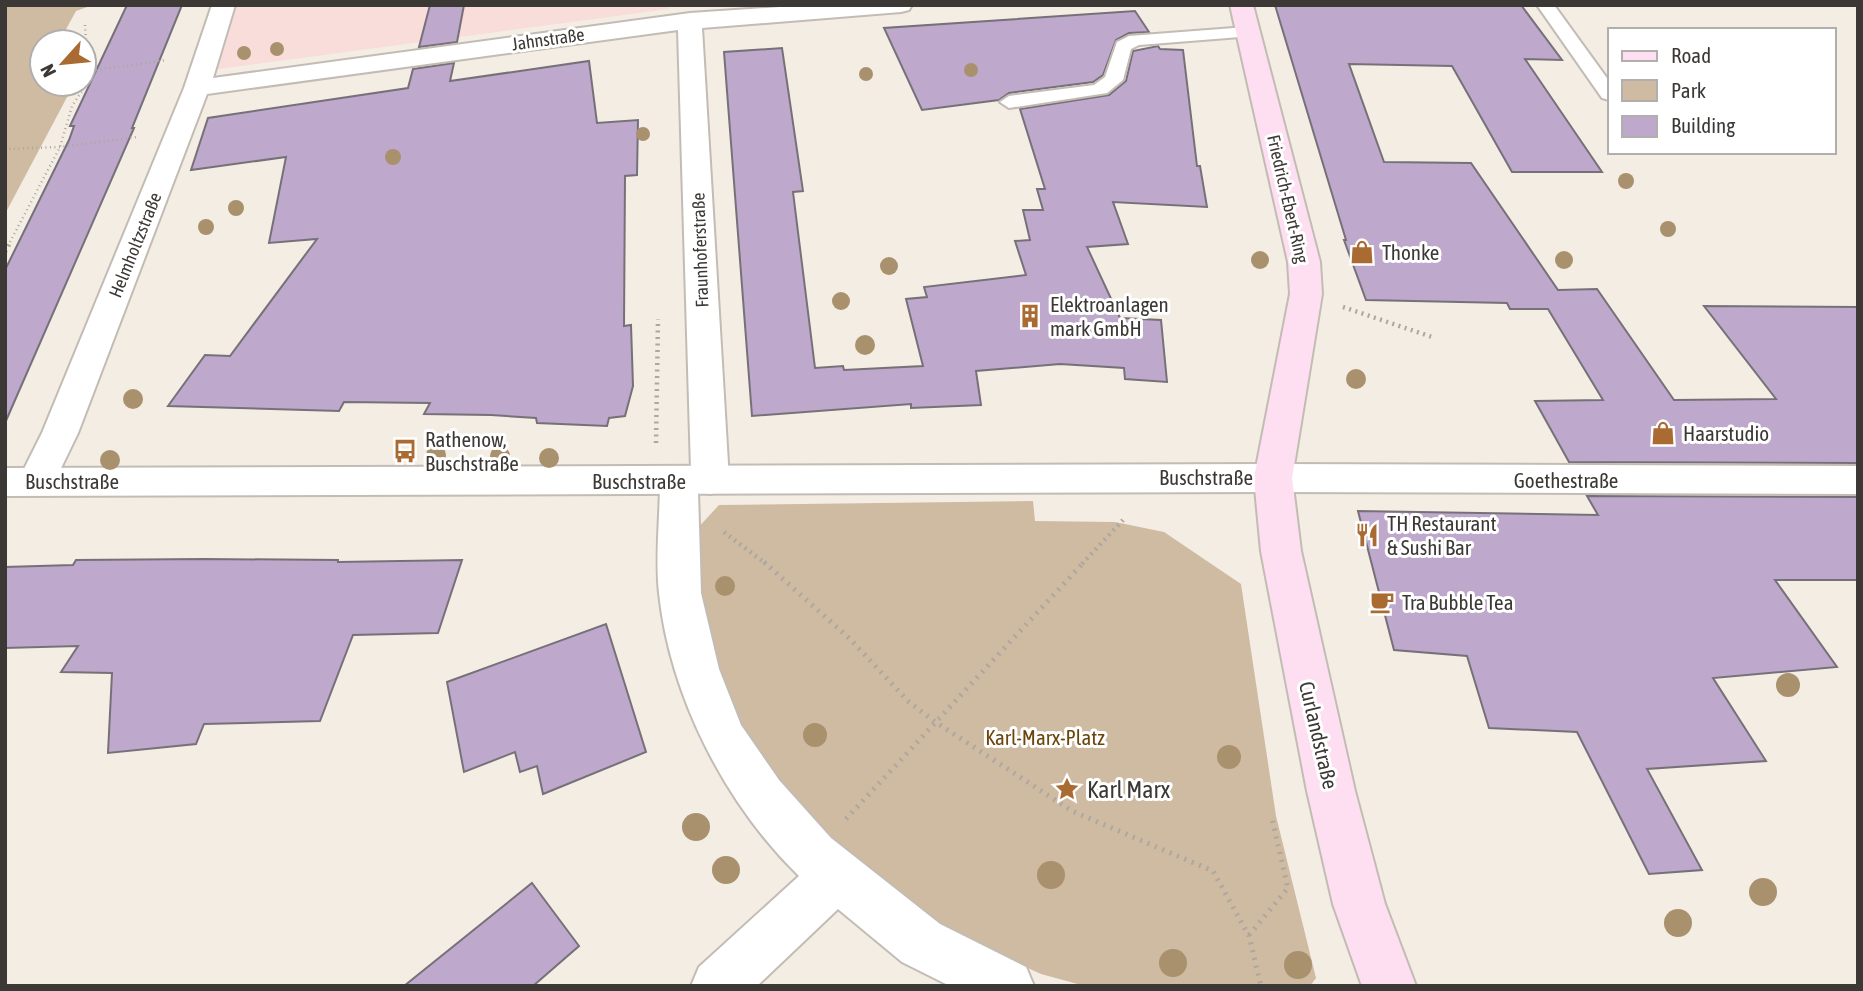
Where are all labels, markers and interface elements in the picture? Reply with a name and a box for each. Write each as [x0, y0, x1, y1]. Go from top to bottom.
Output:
street label: Jahnstraße [510, 24, 586, 54]
north arrow [28, 28, 98, 98]
legend [1608, 28, 1835, 154]
text: Road [1671, 43, 1711, 67]
text: N [36, 61, 60, 81]
text: Park [1671, 78, 1706, 102]
text: Building [1671, 113, 1735, 137]
street label: Friedrich-Ebert-Ring [1263, 133, 1313, 265]
street label: Helmholtzstraße [104, 189, 166, 301]
street label: Fraunhoferstraße [688, 192, 712, 308]
shop icon: Thonke [1348, 238, 1376, 266]
place label: Thonke [1382, 240, 1439, 264]
place label: Elektroanlagen mark GmbH [1050, 292, 1169, 340]
building icon: Elektroanlagen mark GmbH [1016, 302, 1044, 330]
shop icon: Haarstudio [1649, 419, 1677, 447]
place label: Haarstudio [1683, 421, 1769, 445]
place label: Rathenow, Buschstraße [425, 427, 519, 475]
bus stop icon: Rathenow, Buschstraße [391, 437, 419, 465]
street label: Buschstraße [1159, 465, 1253, 489]
street label: Goethestraße [1514, 468, 1618, 492]
street label: Buschstraße [25, 469, 119, 493]
street label: Buschstraße [592, 469, 686, 493]
place label: TH Restaurant & Sushi Bar [1387, 511, 1496, 559]
restaurant icon: TH Restaurant & Sushi Bar [1353, 521, 1381, 549]
cafe icon: Tra Bubble Tea [1368, 588, 1396, 616]
place label: Tra Bubble Tea [1402, 590, 1513, 614]
street label: Curlandstraße [1295, 679, 1343, 791]
park label: Karl-Marx-Platz [985, 725, 1105, 749]
place icon: Karl Marx [1053, 775, 1081, 803]
place label: Karl Marx [1087, 776, 1170, 803]

